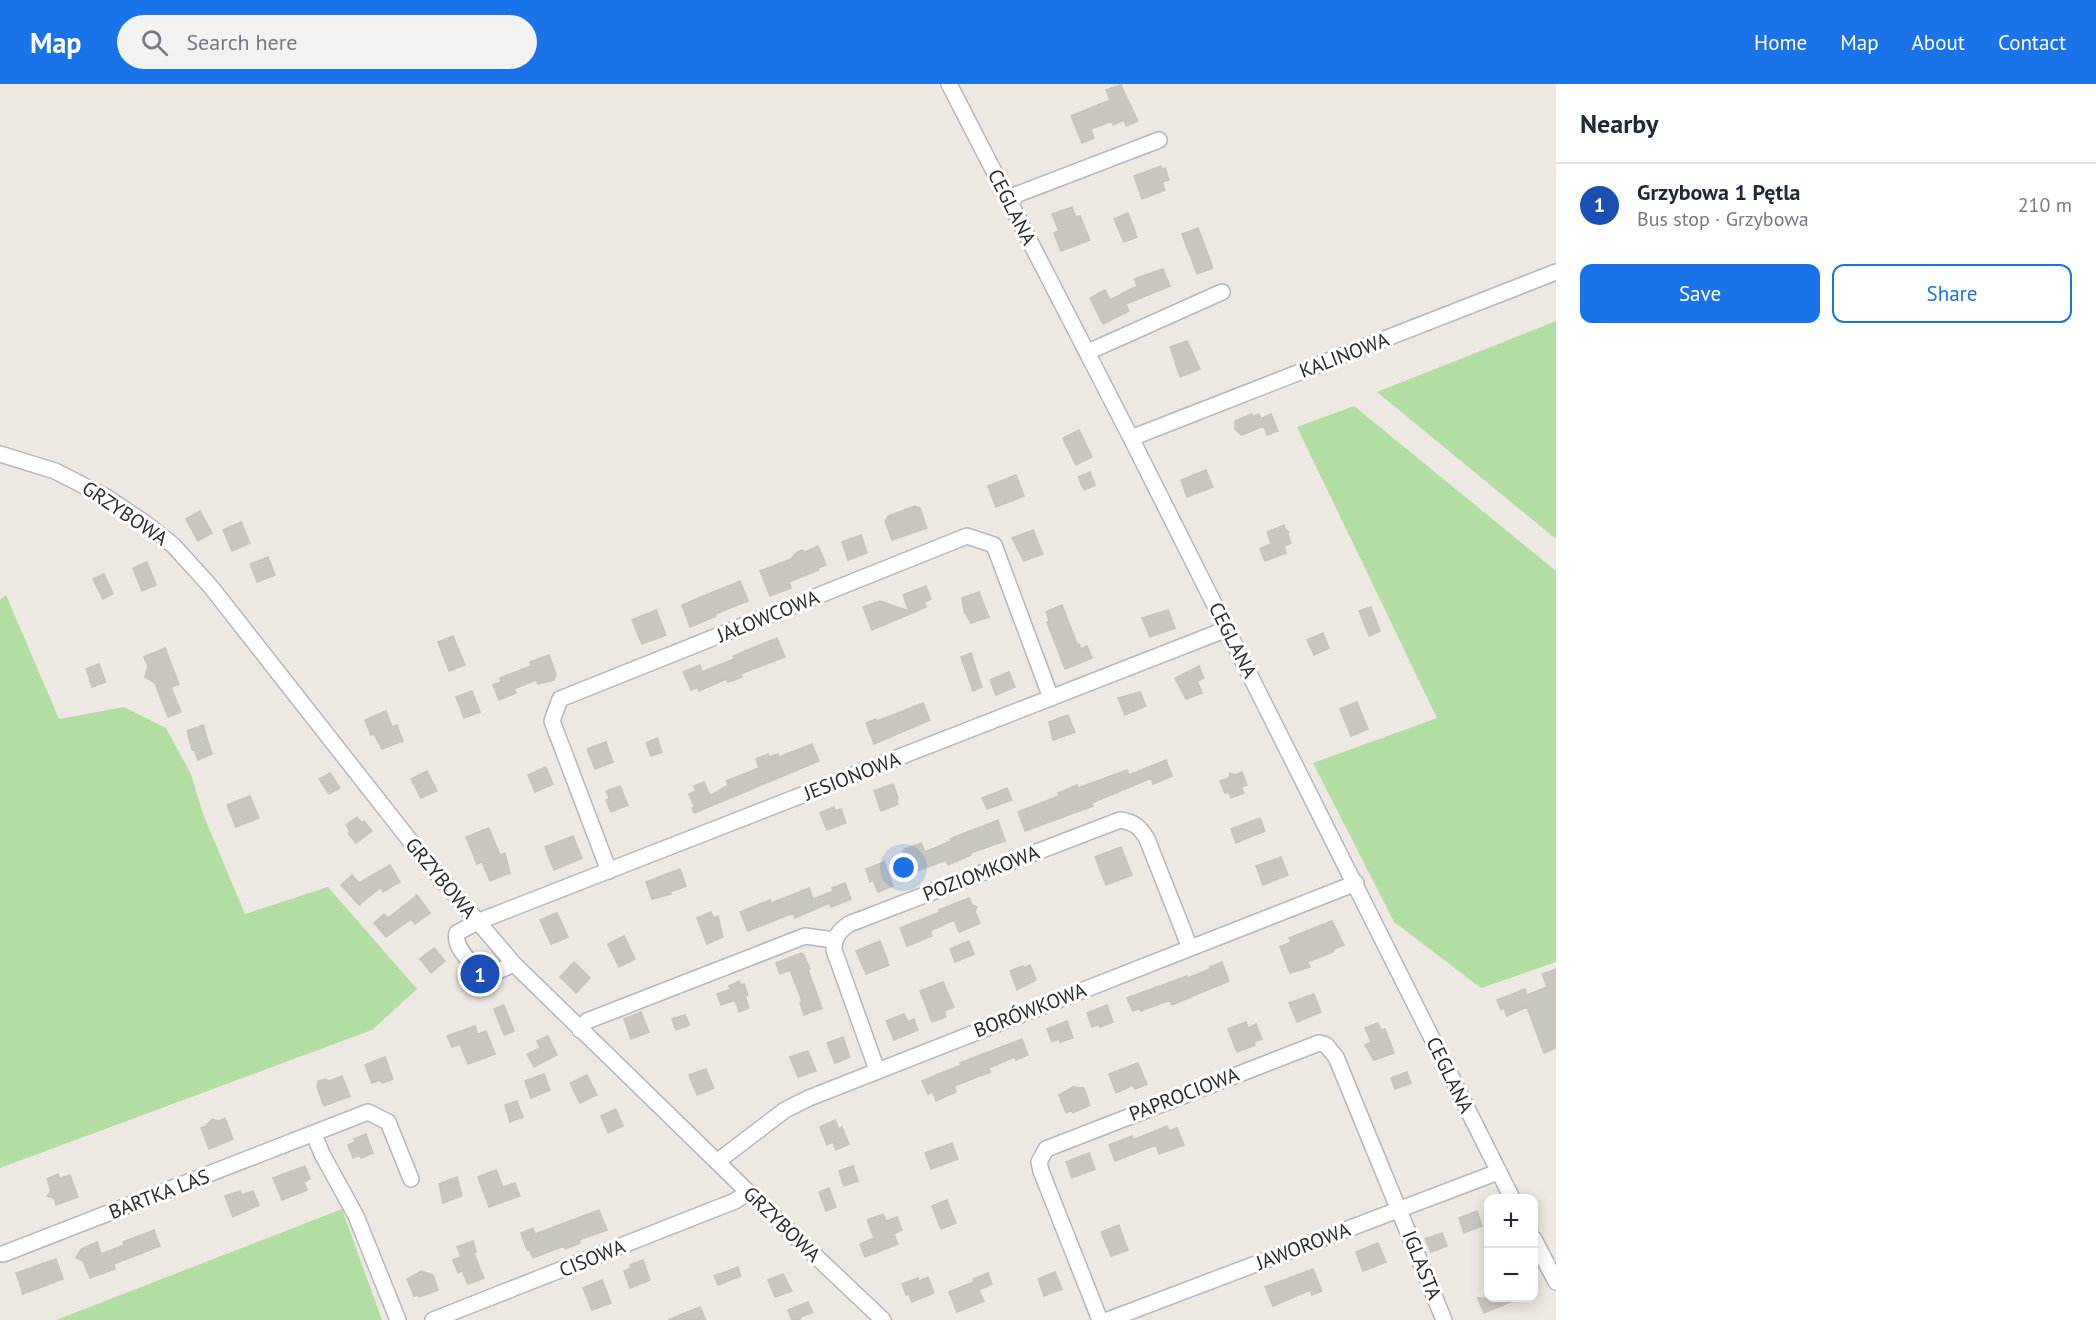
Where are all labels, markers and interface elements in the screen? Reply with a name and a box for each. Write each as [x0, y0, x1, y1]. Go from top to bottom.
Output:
search box [117, 15, 537, 69]
text: Map [30, 24, 81, 61]
icon: search [138, 26, 171, 59]
text: Search here [186, 28, 297, 56]
text: Home [1754, 29, 1807, 56]
text: Map [1840, 29, 1879, 56]
text: About [1912, 29, 1965, 56]
text: Contact [1998, 29, 2066, 56]
text: Nearby [1580, 107, 1658, 140]
street label: CEGLANA [982, 165, 1042, 250]
text: Grzybowa 1 Pętla [1637, 178, 1801, 206]
text: 1 [1594, 192, 1605, 218]
text: 210 m [2018, 192, 2072, 218]
text: Bus stop · Grzybowa [1637, 206, 1809, 232]
button: Save [1580, 264, 1820, 323]
button: Share [1832, 264, 2072, 323]
street label: KALINOWA [1296, 326, 1393, 384]
street label: GRZYBOWA [77, 475, 173, 551]
street label: JAŁOWCOWA [712, 584, 823, 649]
street label: CEGLANA [1203, 598, 1263, 683]
street label: JESIONOWA [799, 746, 904, 807]
street label: GRZYBOWA [400, 832, 483, 924]
street label: POZIOMKOWA [919, 839, 1043, 907]
your location [889, 853, 918, 882]
pin: 1 [460, 952, 500, 996]
street label: BORÓWKOWA [970, 977, 1090, 1043]
street label: CEGLANA [1420, 1033, 1480, 1118]
street label: PAPROCIOWA [1125, 1061, 1243, 1127]
street label: BARTKA LAS [105, 1163, 213, 1225]
street label: GRZYBOWA [738, 1181, 826, 1268]
map controls [1484, 1194, 1538, 1302]
button: + [1484, 1194, 1538, 1248]
street label: JAWOROWA [1251, 1216, 1354, 1276]
street label: IGLASTA [1396, 1227, 1448, 1304]
street label: CISOWA [555, 1233, 629, 1283]
button: − [1484, 1248, 1538, 1302]

